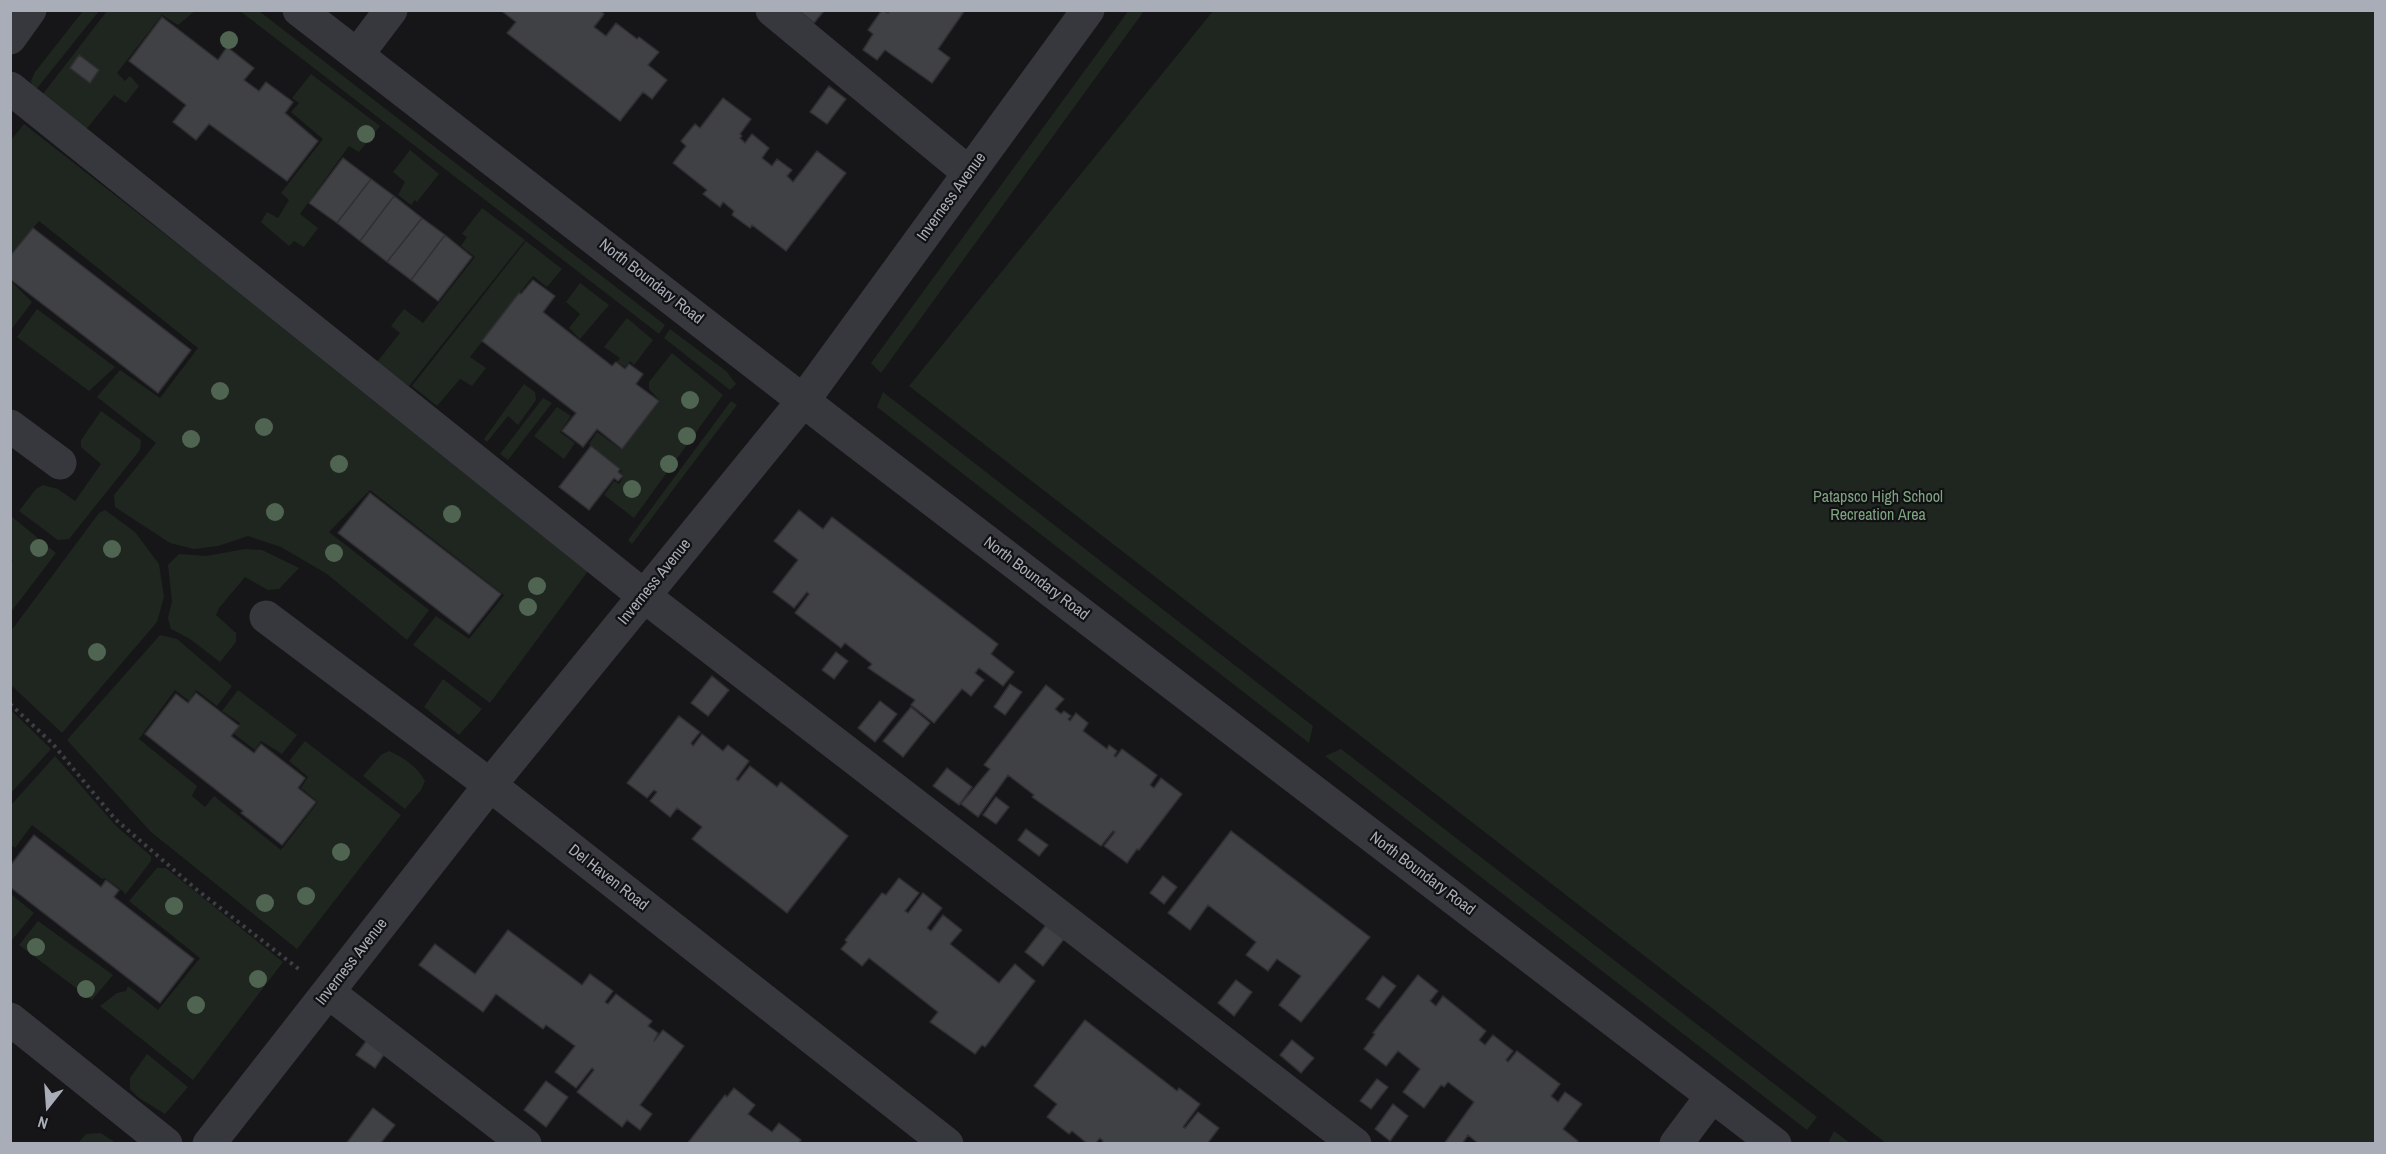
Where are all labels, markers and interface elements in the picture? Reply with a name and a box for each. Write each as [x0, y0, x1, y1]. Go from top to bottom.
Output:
street label: Inverness Avenue [913, 149, 991, 245]
street label: North Boundary Road [595, 235, 707, 329]
park label: Patapsco High School Recreation Area [1813, 488, 1943, 526]
street label: North Boundary Road [980, 533, 1092, 625]
street label: Inverness Avenue [615, 535, 695, 629]
street label: North Boundary Road [1366, 828, 1478, 920]
street label: Del Haven Road [564, 841, 652, 915]
street label: Inverness Avenue [312, 915, 392, 1009]
north arrow [18, 1076, 78, 1136]
text: N [35, 1111, 50, 1135]

